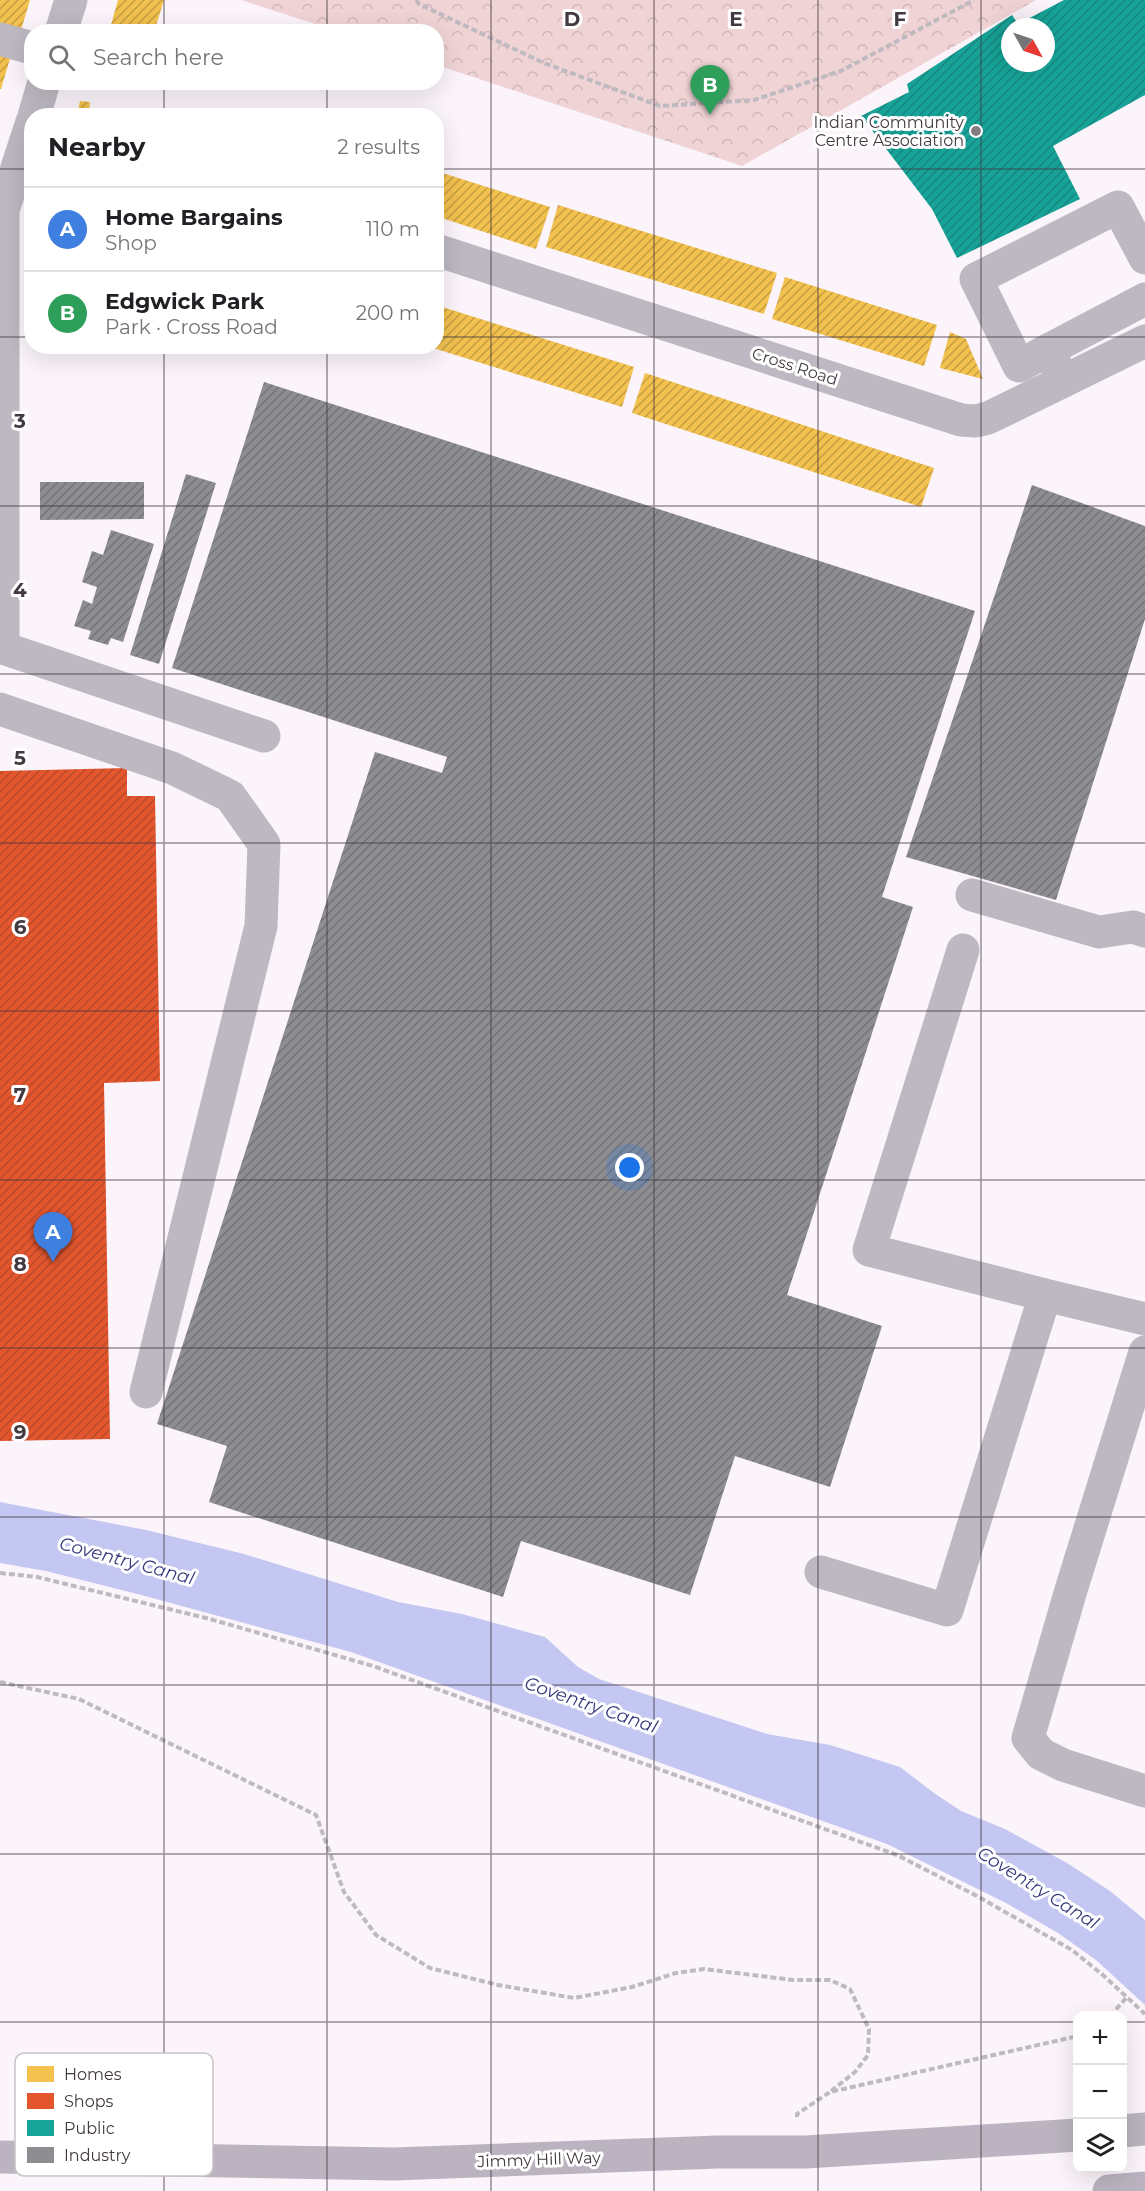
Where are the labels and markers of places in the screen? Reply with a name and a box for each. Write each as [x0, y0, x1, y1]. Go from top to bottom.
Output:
pin: B [690, 66, 730, 115]
place label: Indian Community Centre Association [813, 113, 964, 150]
marker: Indian Community Centre Association [969, 124, 983, 138]
pin: A [34, 1212, 72, 1262]

